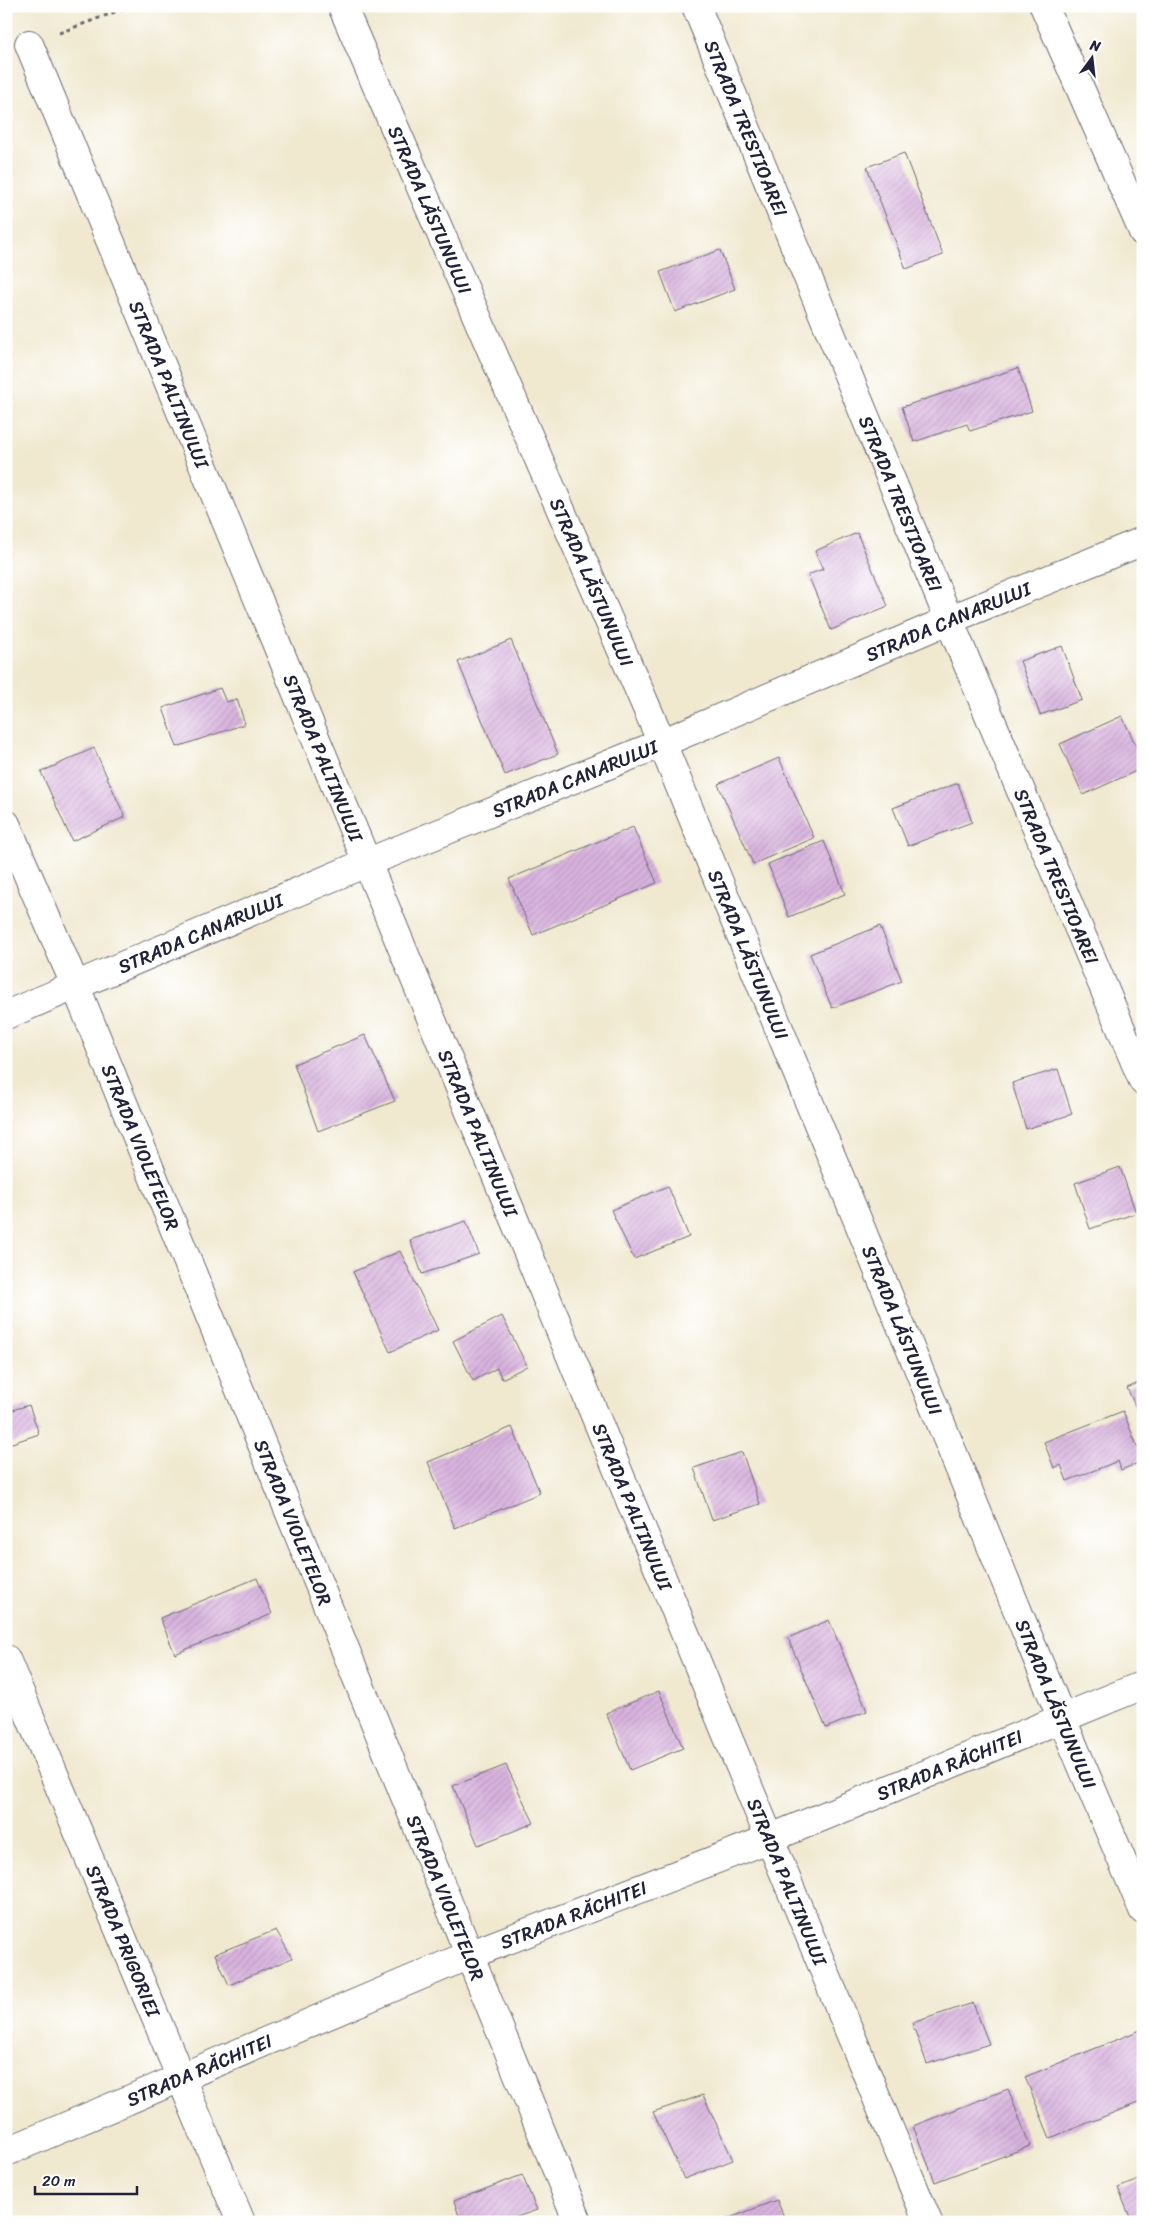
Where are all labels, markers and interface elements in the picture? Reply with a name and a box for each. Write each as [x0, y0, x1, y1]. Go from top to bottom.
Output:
north arrow [1066, 32, 1116, 82]
text: N [1086, 32, 1103, 59]
street label: STRADA TRESTIOAREI [695, 35, 797, 222]
street label: STRADA LĂSTUNULUI [379, 120, 481, 300]
street label: STRADA PALTINULUI [120, 295, 219, 475]
street label: STRADA TRESTIOAREI [849, 410, 952, 597]
street label: STRADA LĂSTUNULUI [540, 492, 643, 672]
street label: STRADA CANARULUI [860, 572, 1037, 671]
street label: STRADA PALTINULUI [274, 669, 373, 848]
street label: STRADA CANARULUI [487, 730, 664, 827]
street label: STRADA TRESTIOAREI [1005, 783, 1108, 970]
street label: STRADA LĂSTUNULUI [699, 864, 798, 1045]
street label: STRADA CANARULUI [113, 883, 290, 983]
street label: STRADA PALTINULUI [429, 1044, 528, 1223]
street label: STRADA VIOLETELOR [92, 1059, 189, 1235]
street label: STRADA LĂSTUNULUI [852, 1240, 952, 1421]
street label: STRADA PALTINULUI [583, 1417, 682, 1597]
street label: STRADA VIOLETELOR [244, 1434, 342, 1610]
street label: STRADA LĂSTUNULUI [1006, 1614, 1106, 1794]
street label: STRADA RĂCHITEI [871, 1720, 1028, 1810]
street label: STRADA PALTINULUI [738, 1793, 837, 1972]
street label: STRADA VIOLETELOR [397, 1809, 494, 1986]
street label: STRADA PRIGORIEI [76, 1859, 170, 2023]
street label: STRADA RĂCHITEI [495, 1872, 652, 1959]
street label: STRADA RĂCHITEI [121, 2025, 278, 2116]
scale bar [35, 2163, 138, 2195]
text: 20 m [42, 2168, 76, 2194]

